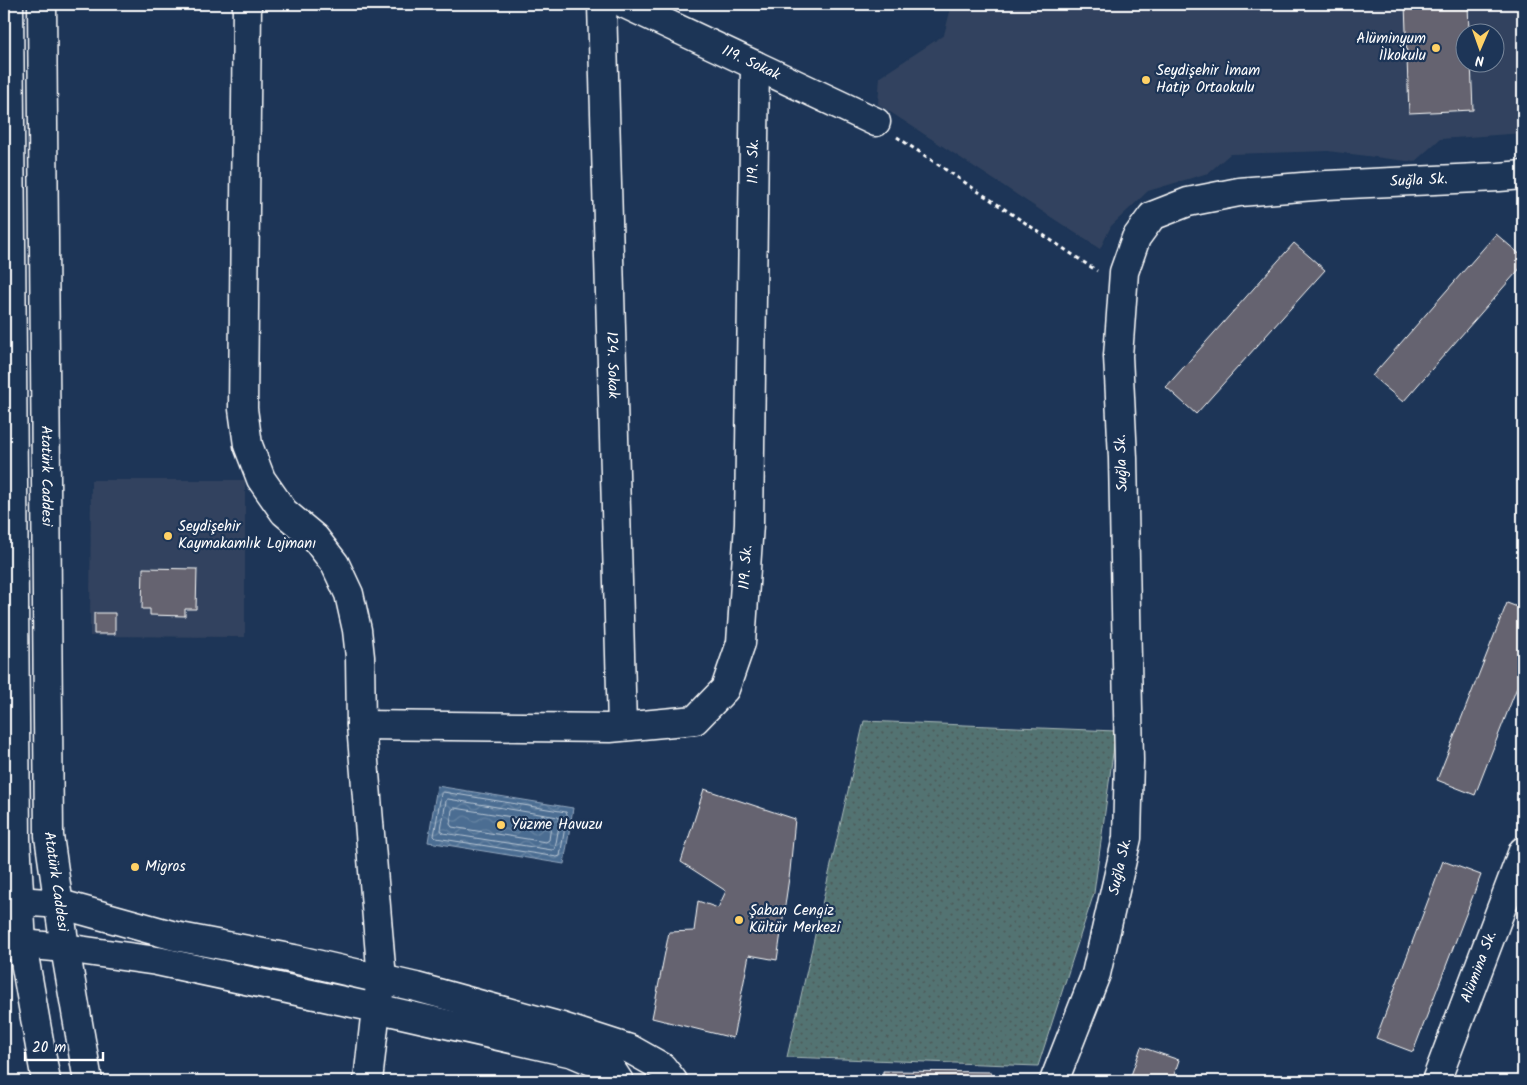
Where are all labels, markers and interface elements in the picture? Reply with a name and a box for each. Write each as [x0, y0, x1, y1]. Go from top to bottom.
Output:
north arrow [1454, 22, 1504, 72]
place label: Alüminyum İlkokulu [1356, 27, 1426, 68]
street label: 119. Sokak [718, 39, 785, 88]
marker: Alüminyum İlkokulu [1430, 42, 1442, 54]
text: N [1475, 49, 1484, 71]
place label: Seydişehir İmam Hatip Ortaokulu [1156, 59, 1260, 100]
marker: Seydişehir İmam Hatip Ortaokulu [1140, 74, 1152, 86]
street label: 119. Sk. [741, 139, 766, 184]
street label: Suğla Sk. [1390, 167, 1448, 194]
street label: 124. Sokak [599, 331, 625, 400]
street label: Atatürk Caddesi [34, 425, 58, 528]
street label: Suğla Sk. [1109, 434, 1135, 492]
place label: Seydişehir Kaymakamlık Lojmanı [178, 515, 316, 556]
marker: Seydişehir Kaymakamlık Lojmanı [162, 530, 174, 542]
street label: 119. Sk. [733, 544, 760, 591]
place label: Yüzme Havuzu [511, 813, 603, 837]
marker: Yüzme Havuzu [495, 819, 507, 831]
street label: Atatürk Caddesi [36, 830, 75, 935]
street label: Suğla Sk. [1102, 836, 1139, 897]
place label: Migros [145, 855, 186, 879]
marker: Migros [129, 861, 141, 873]
place label: Şaban Cengiz Kültür Merkezi [749, 899, 842, 940]
marker: Şaban Cengiz Kültür Merkezi [733, 914, 745, 926]
street label: Alümina Sk. [1455, 927, 1504, 1006]
scale bar [25, 1030, 102, 1062]
text: 20 m [32, 1036, 66, 1060]

